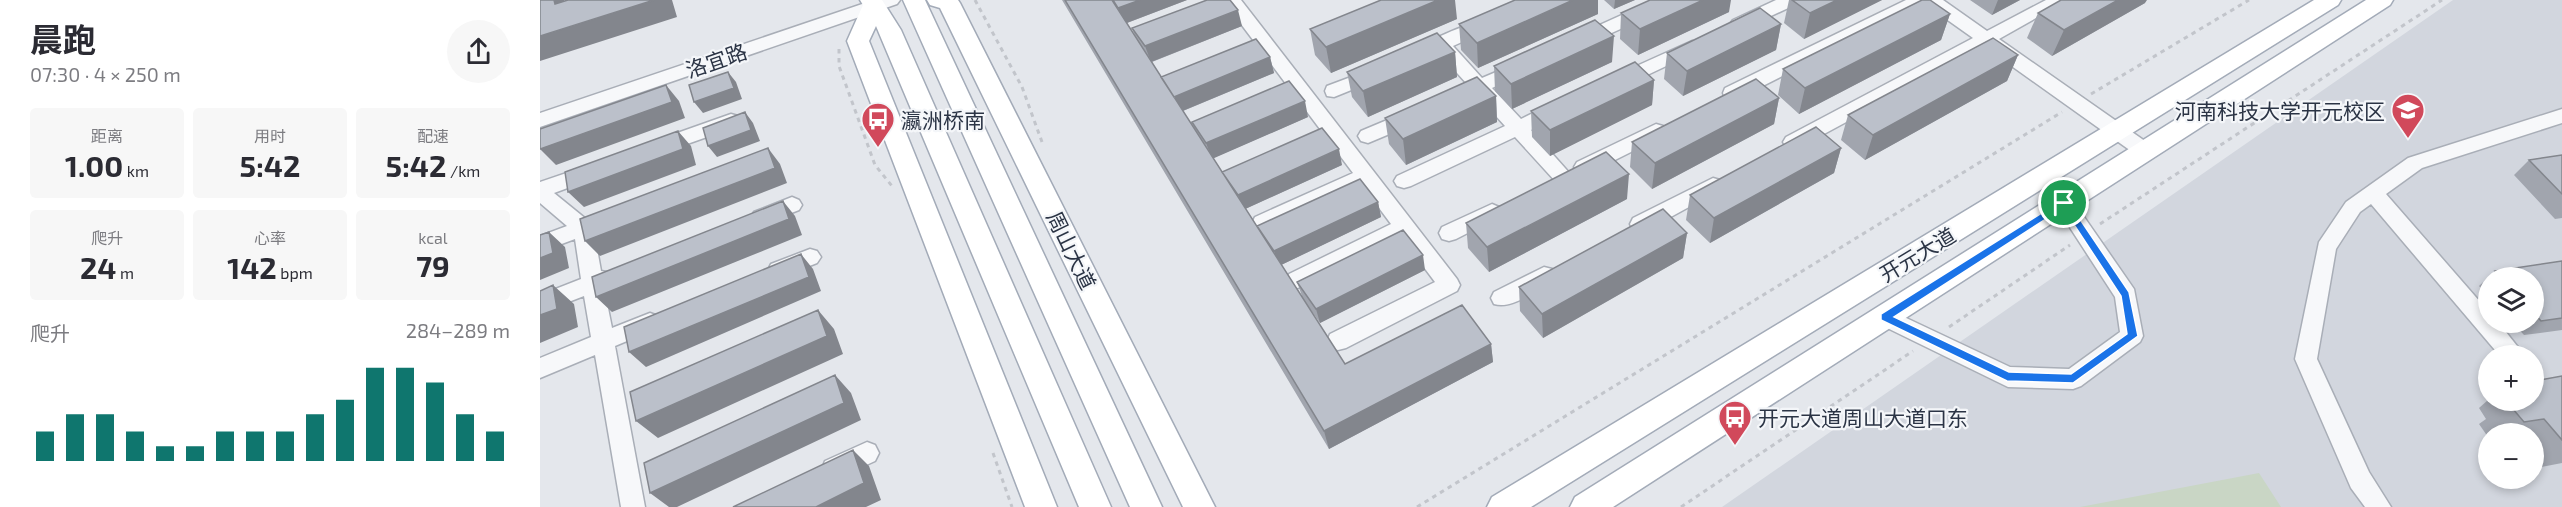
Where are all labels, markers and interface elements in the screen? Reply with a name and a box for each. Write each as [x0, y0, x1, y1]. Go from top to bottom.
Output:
text: 晨跑 [30, 19, 96, 59]
button: share [447, 20, 510, 83]
street label: 洛宜路 [682, 38, 750, 82]
text: 07:30 · 4 × 250 m [30, 62, 181, 86]
school or university icon: 河南科技大学开元校区 [2390, 92, 2426, 139]
place label: 河南科技大学开元校区 [2175, 98, 2385, 123]
bus stop icon: 瀛洲桥南 [860, 101, 896, 148]
place label: 瀛洲桥南 [901, 107, 985, 132]
text: 距离 [91, 126, 123, 145]
text: 用时 [254, 126, 286, 145]
text: 配速 [417, 126, 449, 145]
text: 1.00 [65, 147, 123, 183]
text: 5:42 [240, 147, 300, 183]
text: 5:42 [386, 147, 446, 183]
text: km [123, 161, 149, 180]
text: /km [446, 161, 480, 180]
pin [2038, 177, 2089, 228]
icon: arrive [2047, 186, 2080, 219]
street label: 周山大道 [1042, 207, 1102, 293]
street label: 开元大道 [1875, 222, 1959, 286]
text: 爬升 [91, 228, 123, 247]
text: 心率 [254, 228, 286, 247]
text: kcal [418, 228, 448, 247]
text: 79 [416, 247, 450, 283]
text: 24 [80, 249, 116, 285]
text: 142 [227, 249, 277, 285]
text: m [116, 263, 134, 282]
text: bpm [277, 263, 313, 282]
map controls [2478, 267, 2544, 489]
button: layers [2478, 267, 2544, 333]
text: 284–289 m [406, 318, 510, 342]
text: 爬升 [30, 321, 70, 345]
button: + [2478, 345, 2544, 411]
bus stop icon: 开元大道周山大道口东 [1717, 399, 1753, 446]
place label: 开元大道周山大道口东 [1758, 405, 1968, 430]
button: − [2478, 423, 2544, 489]

